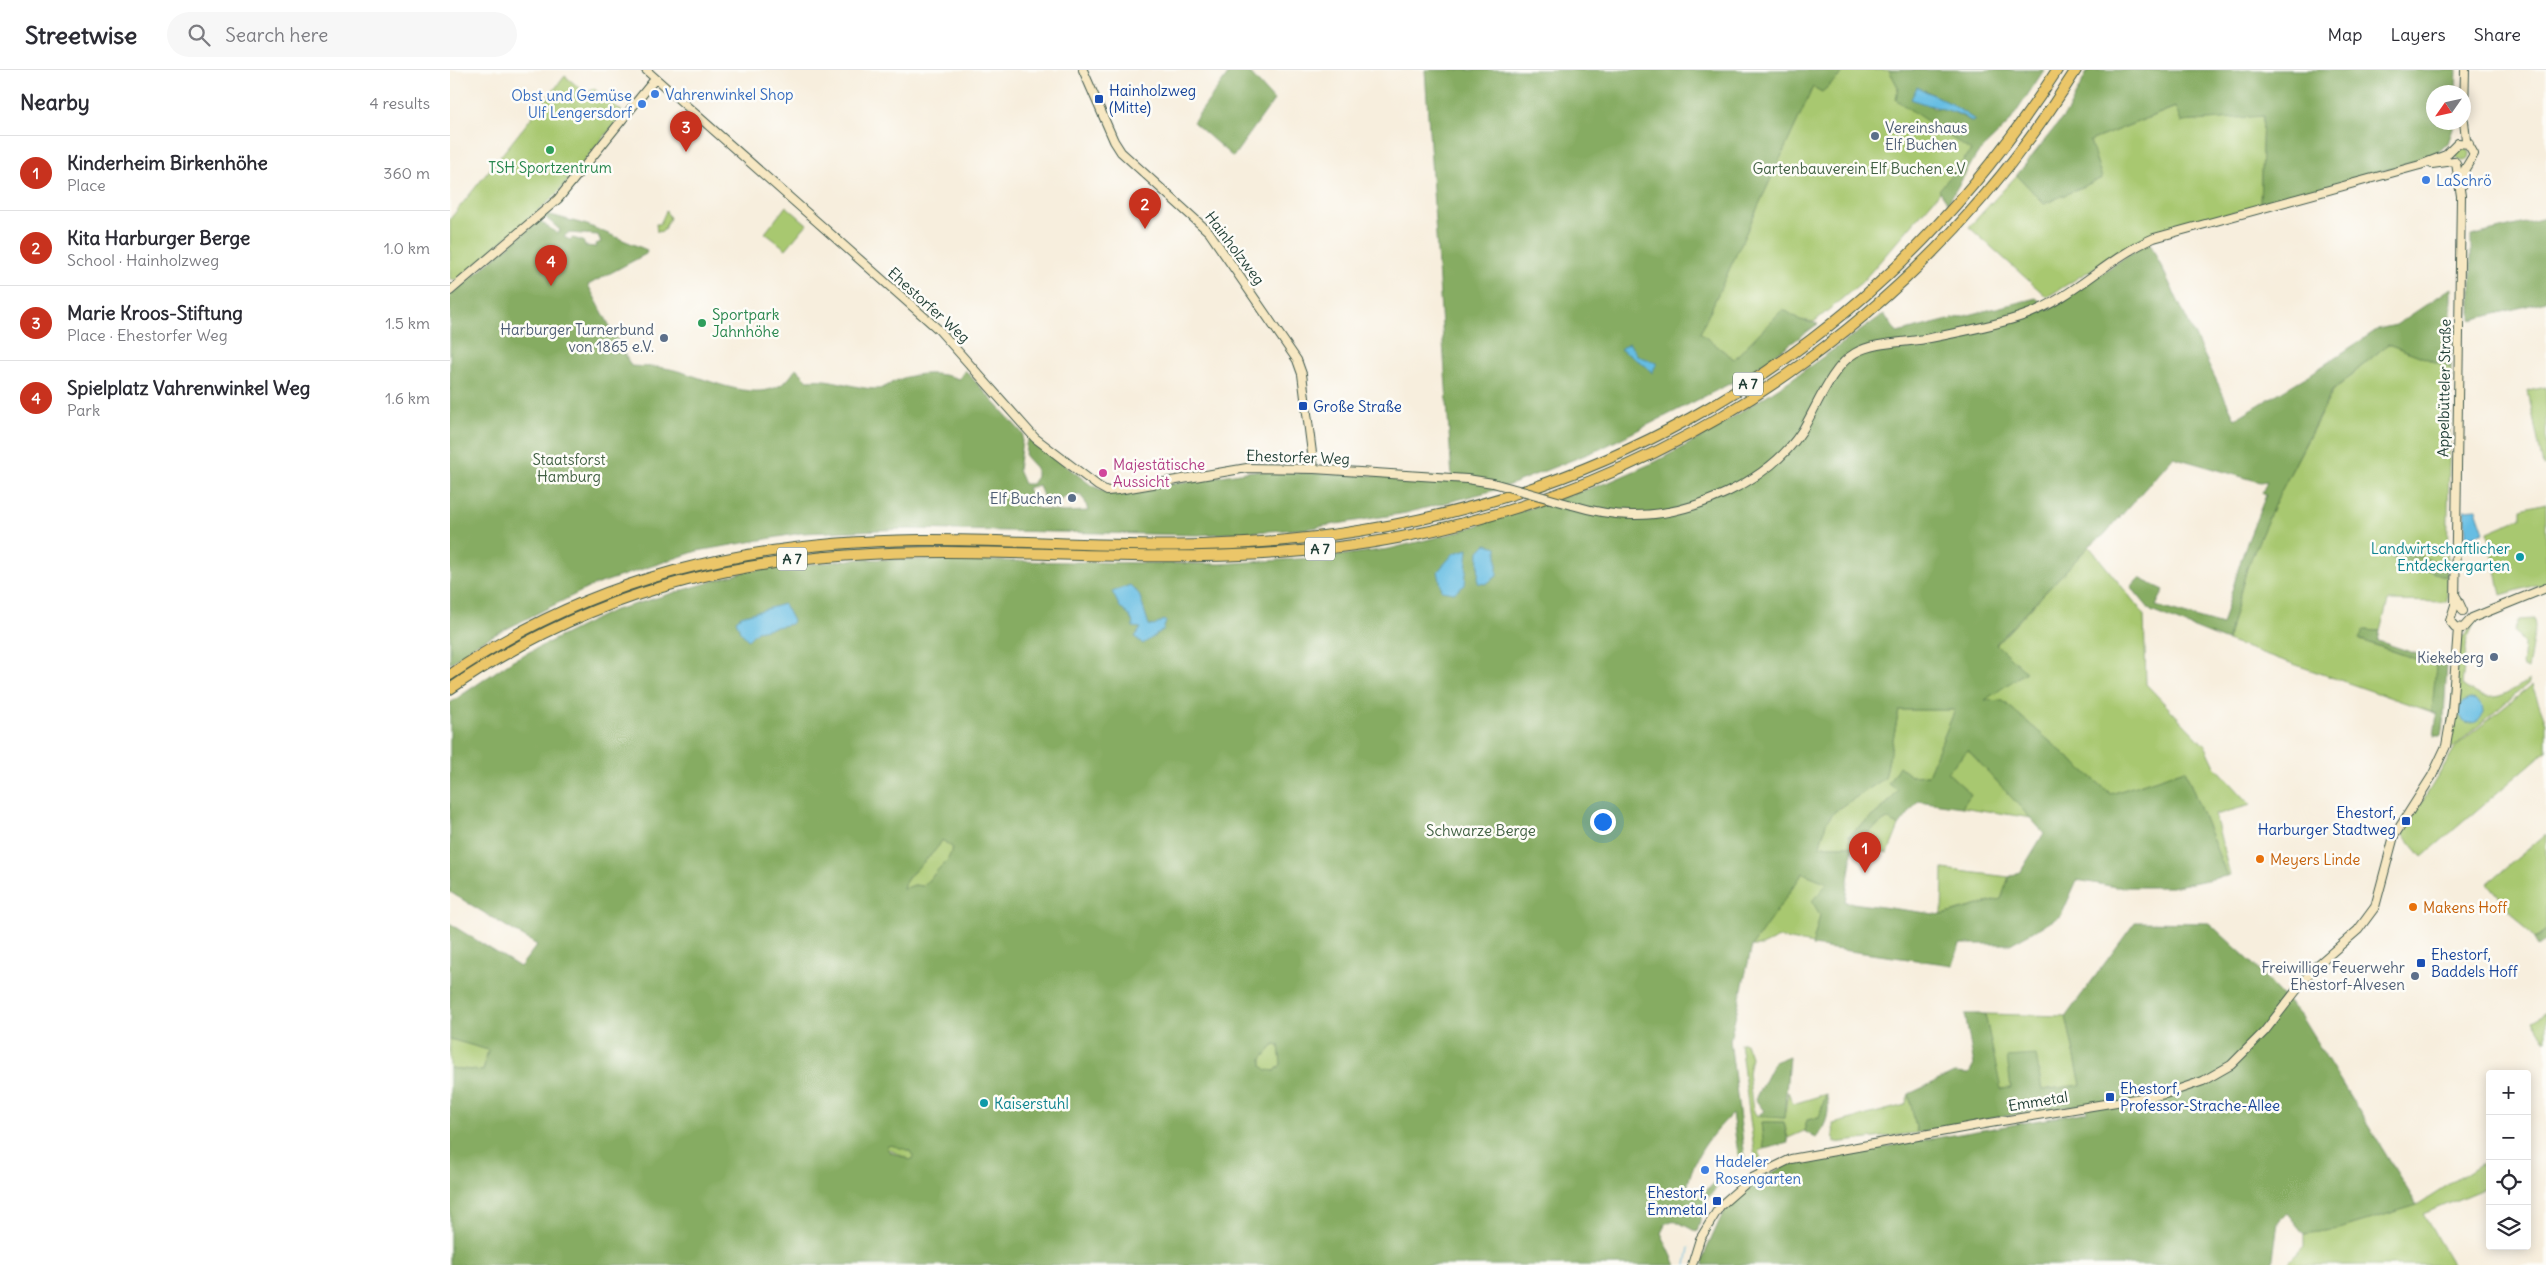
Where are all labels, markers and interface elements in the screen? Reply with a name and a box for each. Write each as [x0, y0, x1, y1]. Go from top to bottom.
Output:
search box [167, 12, 517, 57]
text: Streetwise [25, 20, 137, 50]
icon: search [185, 21, 213, 49]
text: Search here [225, 23, 328, 47]
text: Map [2327, 23, 2362, 46]
text: Layers [2390, 23, 2446, 46]
text: Share [2474, 23, 2521, 46]
place label: Hainholzweg (Mitte) [1109, 81, 1196, 117]
place label: Vahrenwinkel Shop [665, 85, 794, 104]
north arrow [2426, 85, 2471, 130]
place label: Obst und Gemüse Ulf Lengersdorf [511, 86, 633, 122]
marker: Vahrenwinkel Shop [649, 88, 661, 100]
text: Nearby [20, 89, 90, 116]
text: 4 results [369, 93, 430, 113]
marker: Hainholzweg (Mitte) [1093, 93, 1105, 105]
marker: Obst und Gemüse Ulf Lengersdorf [636, 98, 648, 110]
pin: 3 [670, 111, 702, 152]
place label: Vereinshaus Elf Buchen [1885, 118, 1967, 154]
marker: Vereinshaus Elf Buchen [1869, 130, 1881, 142]
marker: TSH Sportzentrum [544, 144, 556, 156]
text: Kinderheim Birkenhöhe [67, 151, 268, 175]
place label: TSH Sportzentrum [488, 158, 612, 177]
park label: Gartenbauverein Elf Buchen e.V [1752, 159, 1966, 178]
text: 1 [33, 163, 39, 183]
text: 360 m [383, 163, 430, 183]
place label: LaSchrö [2436, 171, 2492, 190]
marker: LaSchrö [2420, 174, 2432, 186]
text: Place [67, 175, 106, 195]
pin: 2 [1129, 188, 1161, 229]
street label: Hainholzweg [1201, 207, 1269, 289]
text: Kita Harburger Berge [67, 226, 250, 250]
text: 2 [32, 238, 40, 258]
text: 1.0 km [384, 238, 430, 258]
pin: 4 [535, 245, 567, 286]
text: School · Hainholzweg [67, 250, 219, 270]
street label: Ehestorfer Weg [884, 263, 974, 347]
text: Marie Kroos-Stiftung [67, 301, 243, 325]
place label: Sportpark Jahnhöhe [712, 305, 780, 341]
text: 3 [31, 313, 41, 333]
text: 1.5 km [385, 313, 430, 333]
marker: Sportpark Jahnhöhe [696, 317, 708, 329]
street label: Appelbütteler Straße [2433, 319, 2455, 457]
place label: Harburger Turnerbund von 1865 e.V. [500, 320, 654, 356]
text: Place · Ehestorfer Weg [67, 325, 228, 345]
marker: Harburger Turnerbund von 1865 e.V. [658, 332, 670, 344]
road number: A 7 [1733, 372, 1763, 396]
text: Spielplatz Vahrenwinkel Weg [67, 376, 310, 400]
text: 4 [31, 388, 41, 408]
text: 1.6 km [385, 388, 430, 408]
place label: Große Straße [1313, 397, 1402, 416]
text: Park [67, 400, 100, 420]
marker: Große Straße [1297, 400, 1309, 412]
street label: Ehestorfer Weg [1246, 446, 1350, 468]
park label: Staatsforst Hamburg [532, 450, 606, 486]
place label: Majestätische Aussicht [1113, 455, 1205, 491]
marker: Majestätische Aussicht [1097, 467, 1109, 479]
place label: Elf Buchen [990, 489, 1062, 508]
marker: Elf Buchen [1066, 492, 1078, 504]
road number: A 7 [1305, 538, 1335, 560]
place label: Landwirtschaftlicher Entdeckergarten [2371, 539, 2510, 575]
road number: A 7 [777, 548, 807, 570]
marker: Landwirtschaftlicher Entdeckergarten [2514, 551, 2526, 563]
place label: Kiekeberg [2417, 648, 2484, 667]
marker: Kiekeberg [2488, 651, 2500, 663]
place label: Ehestorf, Harburger Stadtweg [2258, 803, 2396, 839]
your location [1590, 809, 1616, 835]
marker: Ehestorf, Harburger Stadtweg [2400, 815, 2412, 827]
park label: Schwarze Berge [1426, 821, 1536, 840]
pin: 1 [1849, 832, 1881, 873]
place label: Meyers Linde [2270, 850, 2360, 869]
marker: Meyers Linde [2254, 853, 2266, 865]
place label: Makens Hoff [2423, 898, 2508, 917]
marker: Makens Hoff [2407, 901, 2419, 913]
place label: Ehestorf, Baddels Hoff [2431, 945, 2519, 981]
marker: Ehestorf, Baddels Hoff [2415, 957, 2427, 969]
place label: Freiwillige Feuerwehr Ehestorf-Alvesen [2261, 958, 2405, 994]
marker: Freiwillige Feuerwehr Ehestorf-Alvesen [2409, 970, 2421, 982]
map controls [2486, 1070, 2531, 1250]
button: + [2486, 1070, 2531, 1115]
place label: Ehestorf, Professor-Strache-Allee [2120, 1079, 2280, 1115]
street label: Emmetal [2007, 1087, 2069, 1115]
marker: Ehestorf, Professor-Strache-Allee [2104, 1091, 2116, 1103]
place label: Kaiserstuhl [994, 1094, 1069, 1113]
marker: Kaiserstuhl [978, 1097, 990, 1109]
button: − [2486, 1115, 2531, 1160]
place label: Hadeler Rosengarten [1715, 1152, 1801, 1188]
button: locate [2486, 1160, 2531, 1205]
marker: Hadeler Rosengarten [1699, 1164, 1711, 1176]
place label: Ehestorf, Emmetal [1647, 1183, 1707, 1219]
marker: Ehestorf, Emmetal [1711, 1195, 1723, 1207]
button: layers [2486, 1205, 2531, 1250]

